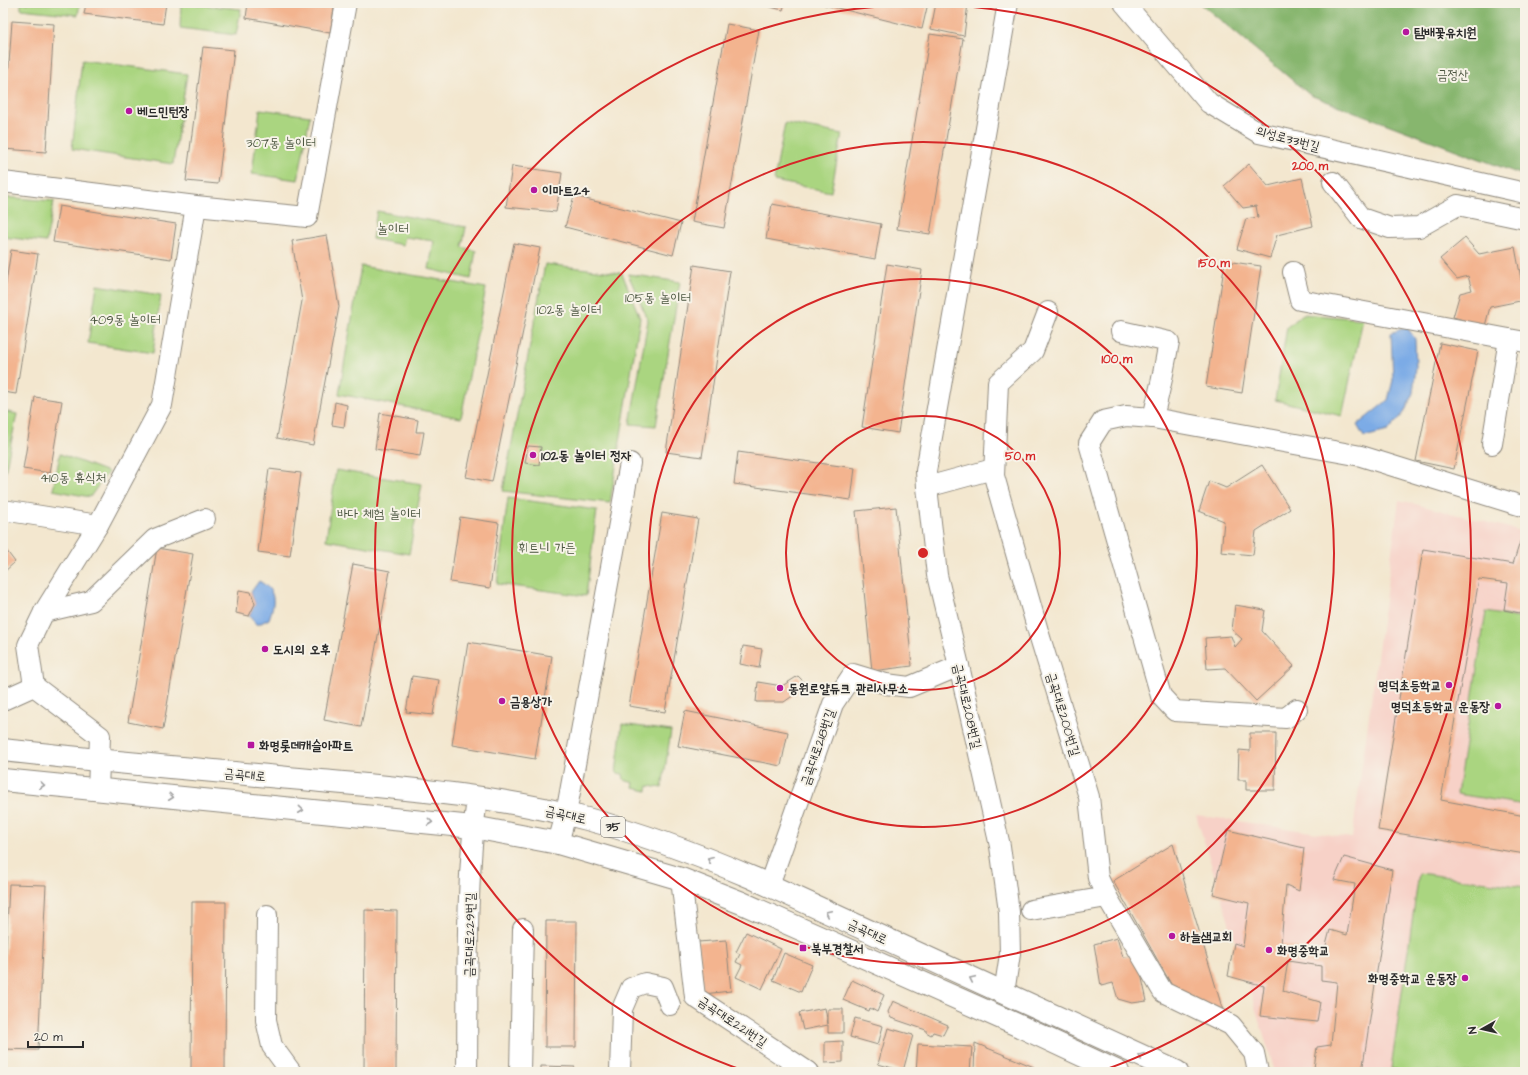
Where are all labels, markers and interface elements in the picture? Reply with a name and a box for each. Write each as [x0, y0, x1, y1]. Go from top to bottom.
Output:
place label: 탐배꽃유치원 [1414, 24, 1477, 42]
marker: 탐배꽃유치원 [1401, 27, 1411, 37]
park label: 금정산 [1437, 66, 1469, 84]
place label: 베드민턴장 [137, 103, 190, 121]
marker: 베드민턴장 [124, 106, 134, 116]
street label: 의성로33번길 [1254, 122, 1322, 156]
park label: 307동 놀이터 [246, 134, 316, 152]
text: 200 m [1291, 158, 1329, 175]
place label: 이마트24 [542, 182, 590, 200]
marker: 이마트24 [529, 185, 539, 195]
park label: 놀이터 [377, 220, 409, 238]
text: 150 m [1198, 255, 1231, 272]
park label: 105동 놀이터 [625, 289, 691, 307]
park label: 102동 놀이터 [537, 301, 601, 319]
park label: 409동 놀이터 [89, 311, 161, 329]
text: 100 m [1102, 351, 1133, 368]
place label: 102동 놀이터 정자 [541, 447, 632, 465]
text: 50 m [1005, 448, 1036, 465]
marker: 102동 놀이터 정자 [528, 450, 538, 460]
park label: 410동 휴식처 [40, 469, 106, 487]
park label: 바다 체험 놀이터 [337, 505, 421, 523]
park label: 휘트니 가든 [518, 539, 576, 557]
centre of rings [916, 546, 930, 560]
place label: 도시의 오후 [273, 641, 331, 659]
marker: 도시의 오후 [260, 644, 270, 654]
street label: 금곡대로208번길 [948, 662, 986, 751]
street label: 금곡대로200번길 [1042, 670, 1084, 758]
place label: 명덕초등학교 [1378, 677, 1441, 695]
place label: 동원로얄듀크 관리사무소 [788, 680, 909, 698]
marker: 명덕초등학교 [1444, 680, 1454, 690]
marker: 동원로얄듀크 관리사무소 [775, 683, 785, 693]
place label: 금용상가 [510, 693, 552, 711]
marker: 금용상가 [497, 696, 507, 706]
place label: 명덕초등학교 운동장 [1391, 698, 1491, 716]
marker: 명덕초등학교 운동장 [1493, 701, 1503, 711]
street label: 금곡대로218번길 [796, 706, 840, 788]
place label: 화명롯데캐슬아파트 [259, 737, 354, 755]
marker: 화명롯데캐슬아파트 [246, 740, 256, 750]
street label: 금곡대로 [223, 764, 267, 786]
one-way arrow [39, 780, 45, 789]
one-way arrow [168, 793, 174, 802]
street label: 금곡대로 [543, 801, 588, 828]
one-way arrow [298, 805, 304, 814]
road number: 35 [601, 817, 625, 837]
one-way arrow [427, 818, 433, 827]
one-way arrow [706, 856, 713, 864]
street label: 금곡대로229번길 [460, 892, 480, 978]
one-way arrow [825, 910, 833, 918]
street label: 금곡대로 [845, 915, 890, 949]
place label: 하늘샘교회 [1180, 928, 1232, 946]
marker: 하늘샘교회 [1167, 931, 1177, 941]
place label: 북부경찰서 [811, 940, 863, 958]
place label: 화명중학교 [1277, 942, 1329, 960]
marker: 북부경찰서 [798, 943, 808, 953]
marker: 화명중학교 [1264, 945, 1274, 955]
place label: 화명중학교 운동장 [1368, 970, 1458, 988]
marker: 화명중학교 운동장 [1460, 973, 1470, 983]
one-way arrow [969, 975, 976, 983]
street label: 금곡대로221번길 [695, 992, 770, 1051]
north arrow [1462, 1009, 1502, 1049]
scale bar [28, 1023, 83, 1049]
text: N [1465, 1026, 1481, 1035]
text: 20 m [34, 1029, 63, 1046]
one-way arrow [1138, 1053, 1145, 1061]

